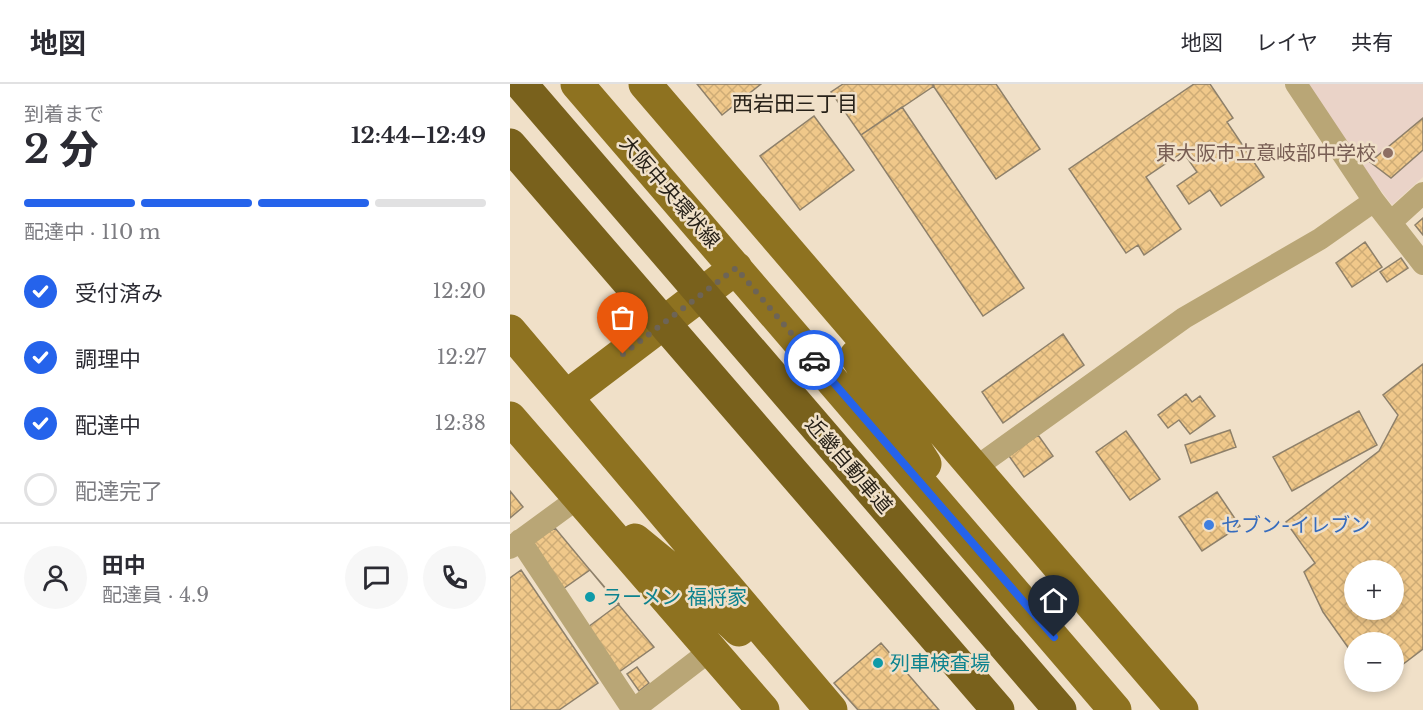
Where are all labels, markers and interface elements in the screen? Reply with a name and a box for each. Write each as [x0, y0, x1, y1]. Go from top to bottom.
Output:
text: 地図 [30, 26, 86, 61]
text: 地図 [1181, 30, 1223, 56]
text: レイヤ [1256, 30, 1318, 56]
text: 共有 [1351, 30, 1393, 56]
district label: 西岩田三丁目 [732, 91, 858, 117]
text: 到着まで [24, 102, 104, 126]
text: 12:44–12:49 [351, 122, 486, 149]
text: 2 分 [24, 125, 99, 174]
street label: 大阪中央環状線 [615, 131, 725, 253]
place label: 東大阪市立意岐部中学校 [1156, 141, 1376, 165]
marker: 東大阪市立意岐部中学校 [1381, 146, 1395, 160]
text: 配達中 · 110 m [24, 220, 161, 244]
icon: check [24, 275, 57, 308]
text: 12:20 [432, 279, 486, 303]
text: 受付済み [75, 280, 163, 307]
pin [597, 292, 648, 354]
icon: bag [606, 301, 639, 334]
courier [784, 330, 844, 390]
icon: check [24, 341, 57, 374]
icon: car [798, 344, 831, 377]
text: 12:27 [437, 345, 486, 369]
text: 調理中 [75, 346, 141, 373]
icon: check [24, 407, 57, 440]
text: 12:38 [435, 411, 486, 435]
text: 配達中 [75, 412, 141, 439]
street label: 近畿自動車道 [801, 412, 897, 518]
text: 配達完了 [75, 478, 163, 505]
place label: セブン-イレブン [1221, 513, 1370, 537]
marker: セブン-イレブン [1202, 518, 1216, 532]
button: person [24, 546, 87, 609]
button: chat [345, 546, 408, 609]
button: phone [423, 546, 486, 609]
text: 田中 [102, 552, 146, 579]
map controls [1344, 560, 1404, 692]
button: + [1344, 560, 1404, 620]
pin [1028, 575, 1079, 637]
text: 配達員 · 4.9 [102, 583, 209, 607]
icon: home [1037, 584, 1070, 617]
place label: ラーメン 福将家 [602, 585, 747, 609]
marker: ラーメン 福将家 [583, 590, 597, 604]
button: − [1344, 632, 1404, 692]
place label: 列車検査場 [890, 651, 990, 675]
marker: 列車検査場 [871, 656, 885, 670]

